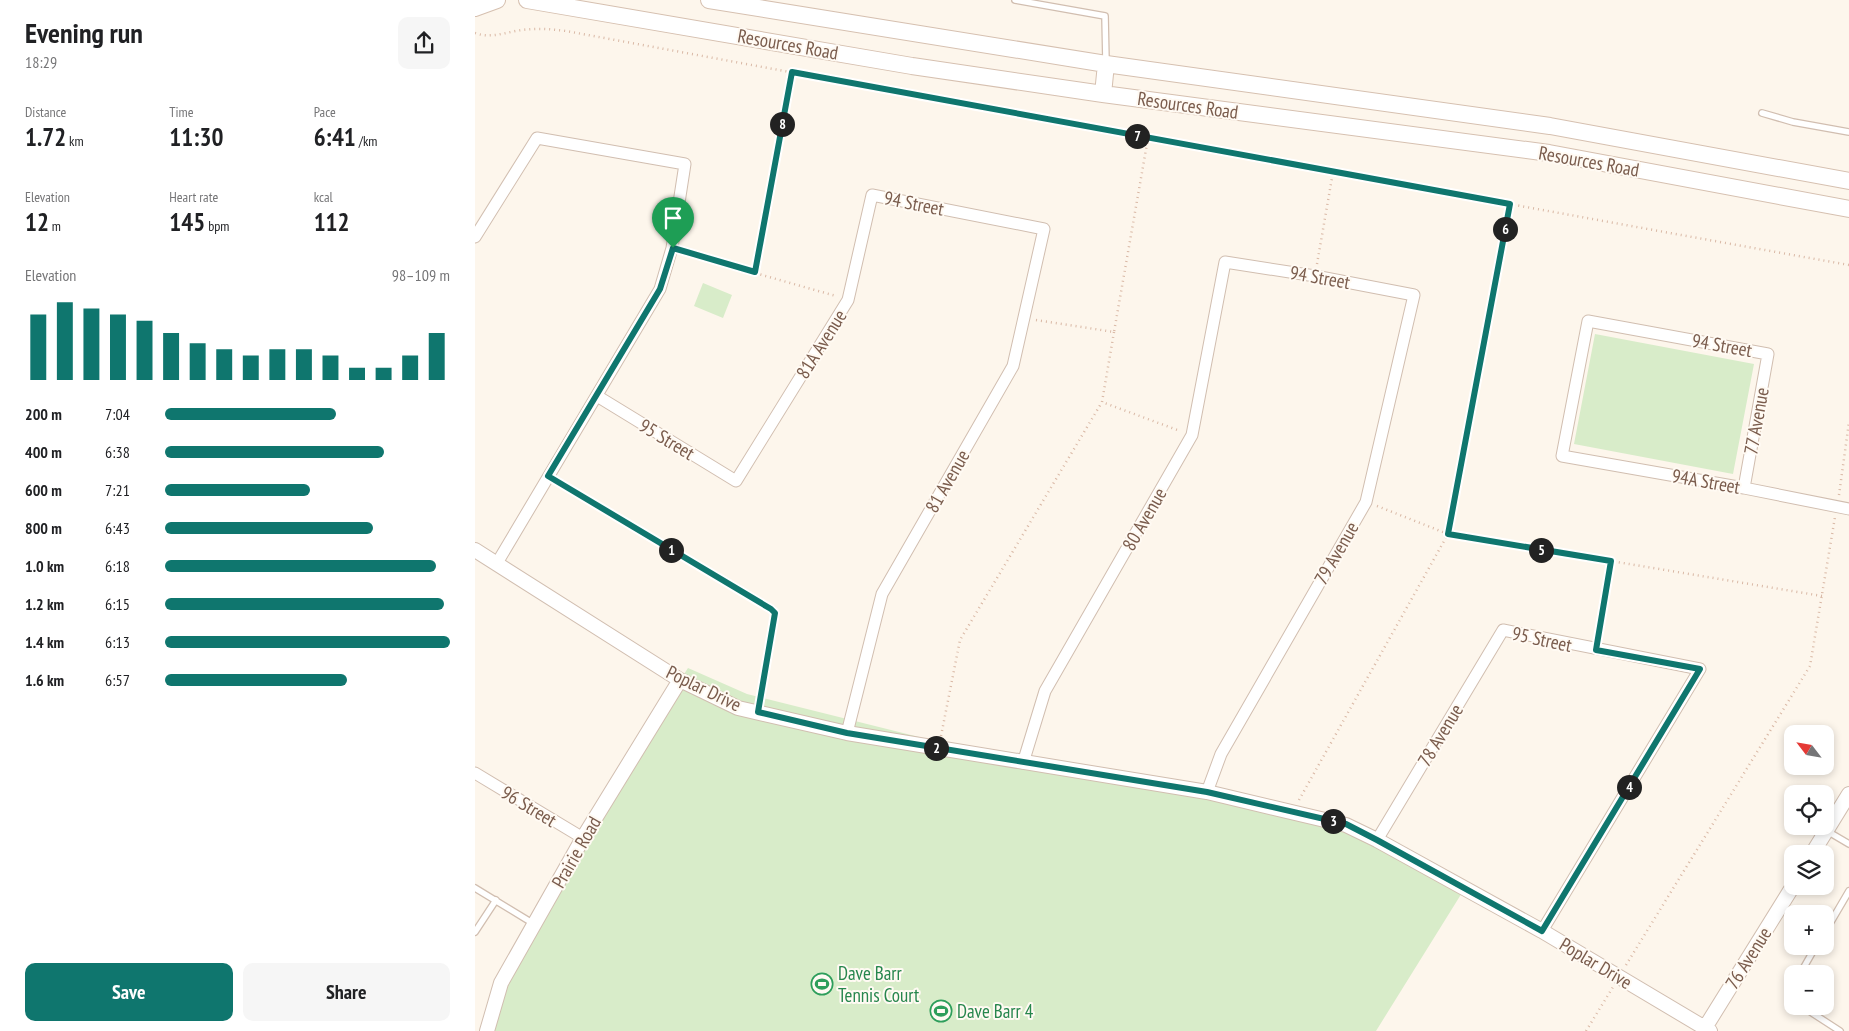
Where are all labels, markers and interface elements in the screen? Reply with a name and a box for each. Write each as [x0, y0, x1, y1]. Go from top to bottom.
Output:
text: Evening run [25, 14, 143, 51]
button: share [398, 17, 450, 69]
street label: Resources Road [736, 23, 840, 65]
text: 18:29 [25, 52, 57, 72]
street label: Resources Road [1136, 86, 1240, 124]
text: Distance [25, 103, 66, 121]
text: Time [169, 103, 194, 121]
text: Pace [314, 103, 336, 121]
pin: 8 [769, 112, 795, 136]
text: 8 [779, 115, 786, 133]
text: 1.72 [25, 121, 66, 153]
text: 11:30 [169, 121, 223, 153]
text: 6:41 [314, 121, 356, 153]
pin: 7 [1125, 124, 1149, 148]
text: 7 [1134, 127, 1141, 145]
text: km [66, 132, 84, 150]
text: /km [356, 132, 377, 150]
street label: Resources Road [1537, 140, 1641, 182]
street label: 94 Street [882, 185, 947, 221]
text: Elevation [25, 188, 70, 206]
text: Heart rate [169, 188, 218, 206]
text: kcal [314, 188, 333, 206]
pin [652, 197, 694, 248]
icon: arrive [659, 204, 687, 232]
text: 12 [25, 206, 49, 238]
text: 145 [169, 206, 205, 238]
text: 112 [314, 206, 350, 238]
pin: 6 [1493, 216, 1517, 242]
text: m [49, 217, 61, 235]
text: bpm [205, 217, 229, 235]
text: 6 [1502, 220, 1509, 238]
street label: 94 Street [1288, 260, 1353, 294]
text: Elevation [25, 265, 76, 285]
text: 98–109 m [392, 265, 450, 285]
street label: 81A Avenue [790, 305, 852, 383]
street label: 94 Street [1690, 328, 1755, 362]
street label: 77 Avenue [1738, 385, 1774, 456]
text: 200 m [25, 404, 62, 424]
text: 7:04 [105, 404, 130, 424]
street label: 95 Street [635, 413, 700, 465]
text: 400 m [25, 442, 62, 462]
text: 6:38 [105, 442, 130, 462]
street label: 81 Avenue [919, 445, 975, 517]
street label: 94A Street [1670, 463, 1743, 499]
text: 600 m [25, 480, 62, 500]
text: 7:21 [105, 480, 130, 500]
street label: 80 Avenue [1116, 483, 1172, 555]
street label: 79 Avenue [1308, 517, 1364, 589]
text: 800 m [25, 518, 62, 538]
text: 6:43 [105, 518, 130, 538]
pin: 1 [659, 538, 683, 562]
pin: 5 [1529, 538, 1553, 562]
text: 1 [668, 541, 675, 559]
text: 5 [1538, 541, 1545, 559]
text: 1.0 km [25, 556, 64, 576]
text: 6:18 [105, 556, 130, 576]
text: 1.2 km [25, 594, 64, 614]
text: 6:15 [105, 594, 130, 614]
street label: 95 Street [1510, 621, 1575, 657]
text: 1.4 km [25, 632, 64, 652]
text: 6:13 [105, 632, 130, 652]
street label: Poplar Drive [663, 660, 745, 716]
text: 1.6 km [25, 670, 64, 690]
text: 6:57 [105, 670, 130, 690]
street label: 78 Avenue [1412, 699, 1468, 771]
north arrow [1784, 725, 1834, 775]
map controls [1784, 725, 1834, 1015]
pin: 2 [923, 736, 949, 760]
text: 2 [933, 739, 940, 757]
pin: 4 [1617, 774, 1641, 800]
text: 4 [1626, 778, 1633, 796]
street label: 96 Street [497, 780, 562, 832]
button: locate [1784, 785, 1834, 835]
pin: 3 [1321, 808, 1345, 834]
street label: Prairie Road [546, 812, 606, 892]
text: 3 [1330, 812, 1337, 830]
button: layers [1784, 845, 1834, 895]
button: + [1784, 905, 1834, 955]
street label: 76 Avenue [1720, 922, 1776, 993]
street label: Poplar Drive [1555, 932, 1637, 994]
place label: Dave Barr Tennis Court [838, 961, 920, 1007]
button: Save [25, 963, 233, 1021]
button: Share [243, 963, 450, 1021]
button: − [1784, 965, 1834, 1015]
sports icon: Dave Barr Tennis Court [810, 972, 834, 996]
sports icon: Dave Barr 4 [929, 999, 953, 1023]
place label: Dave Barr 4 [957, 999, 1034, 1023]

